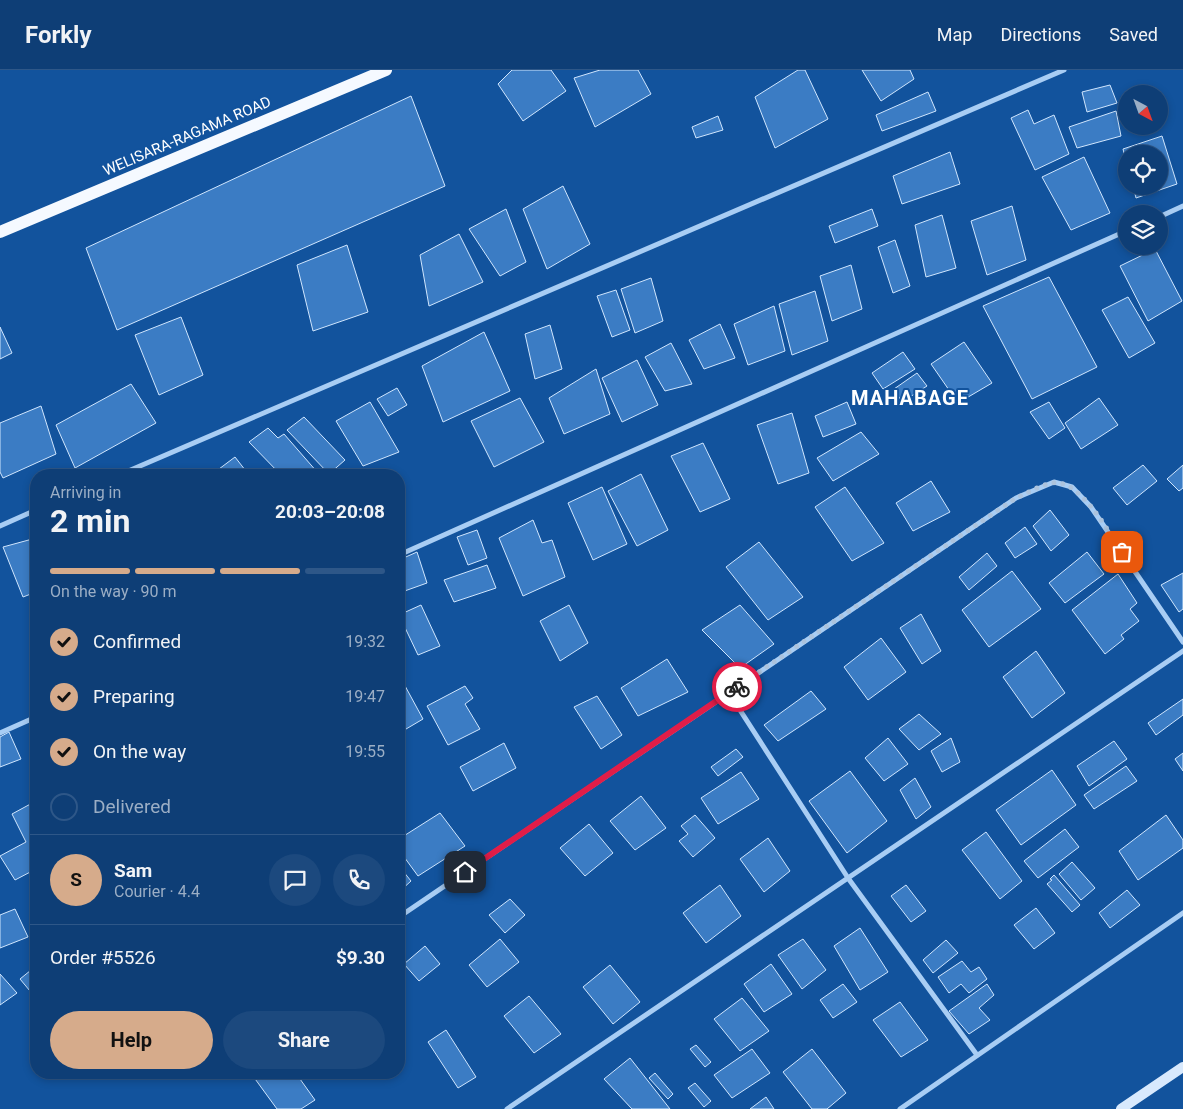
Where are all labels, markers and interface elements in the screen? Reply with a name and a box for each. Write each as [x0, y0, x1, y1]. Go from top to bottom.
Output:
text: Forkly [25, 21, 92, 49]
text: Map [937, 24, 972, 45]
text: Directions [1000, 24, 1081, 45]
text: Saved [1109, 24, 1158, 45]
north arrow [1118, 85, 1168, 135]
map controls [1118, 85, 1168, 255]
street label: WELISARA-RAGAMA ROAD [100, 92, 274, 180]
button: locate [1118, 145, 1168, 195]
button: layers [1118, 205, 1168, 255]
district label: MAHABAGE [851, 386, 969, 410]
text: Arriving in [50, 483, 121, 502]
text: 20:03–20:08 [275, 500, 385, 523]
text: 2 min [50, 502, 130, 540]
pin [1101, 531, 1143, 573]
icon: bag [1108, 538, 1136, 566]
text: On the way · 90 m [50, 582, 177, 601]
icon: check [50, 628, 78, 656]
text: Confirmed [93, 630, 181, 653]
text: 19:32 [345, 632, 385, 651]
courier [712, 662, 762, 712]
icon: bike [723, 673, 751, 701]
icon: check [50, 683, 78, 711]
text: Preparing [93, 685, 175, 708]
text: 19:47 [345, 687, 385, 706]
icon: check [50, 738, 78, 766]
text: On the way [93, 740, 186, 763]
text: 19:55 [345, 742, 385, 761]
text: Delivered [93, 795, 171, 818]
pin [444, 851, 486, 893]
button: chat [269, 854, 321, 906]
button: phone [333, 854, 385, 906]
icon: home [451, 858, 479, 886]
text: Sam [114, 859, 152, 882]
text: S [70, 868, 82, 891]
text: Courier · 4.4 [114, 882, 200, 901]
text: Order #5526 [50, 946, 156, 969]
text: $9.30 [336, 946, 385, 969]
button: Help [50, 1011, 213, 1069]
button: Share [223, 1011, 385, 1069]

